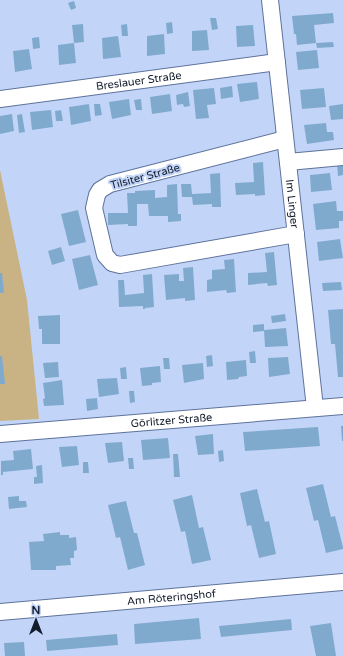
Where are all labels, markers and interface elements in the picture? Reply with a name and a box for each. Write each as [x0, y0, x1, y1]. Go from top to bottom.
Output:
street label: Breslauer Straße [95, 69, 182, 93]
street label: Tilsiter Straße [109, 161, 181, 192]
street label: Im Linger [283, 179, 301, 230]
street label: Görlitzer Straße [130, 411, 213, 430]
street label: Am Röteringshof [126, 587, 217, 608]
north arrow [16, 600, 56, 640]
text: N [32, 604, 40, 617]

